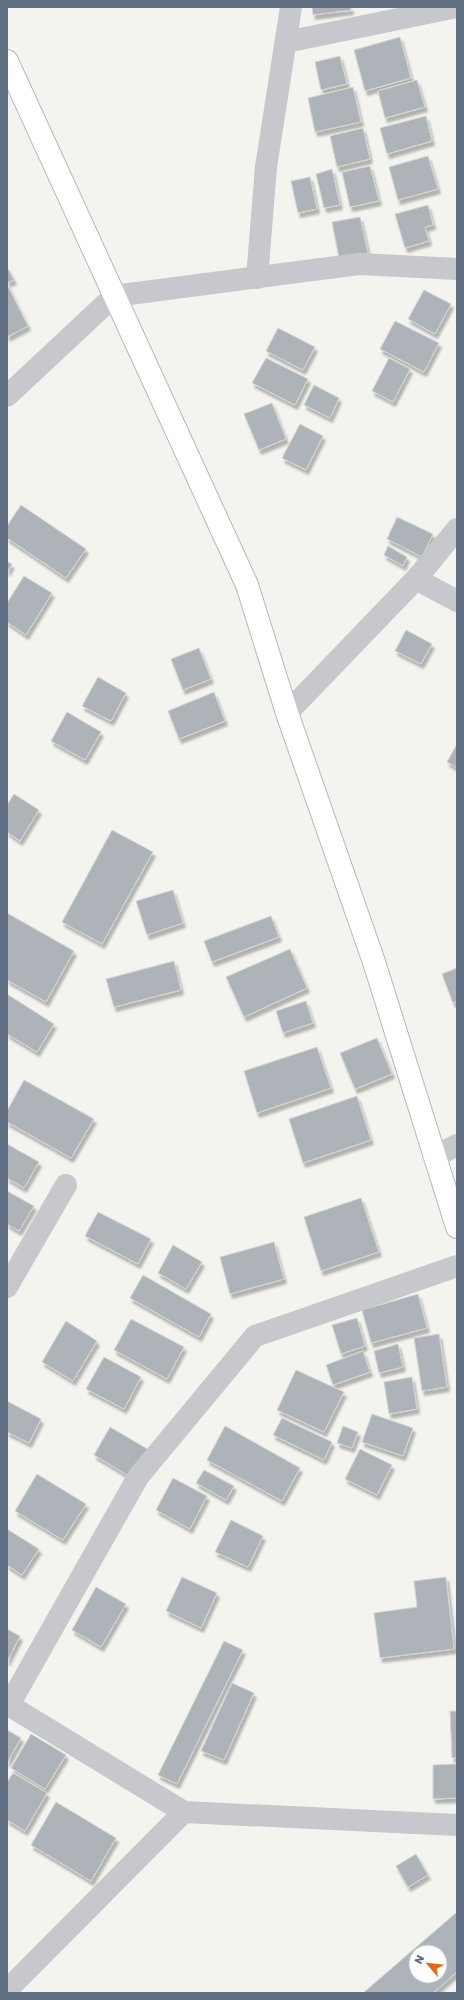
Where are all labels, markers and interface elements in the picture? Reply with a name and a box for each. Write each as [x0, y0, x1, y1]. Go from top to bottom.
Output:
north arrow [408, 1944, 448, 1984]
text: N [411, 1952, 426, 1966]

